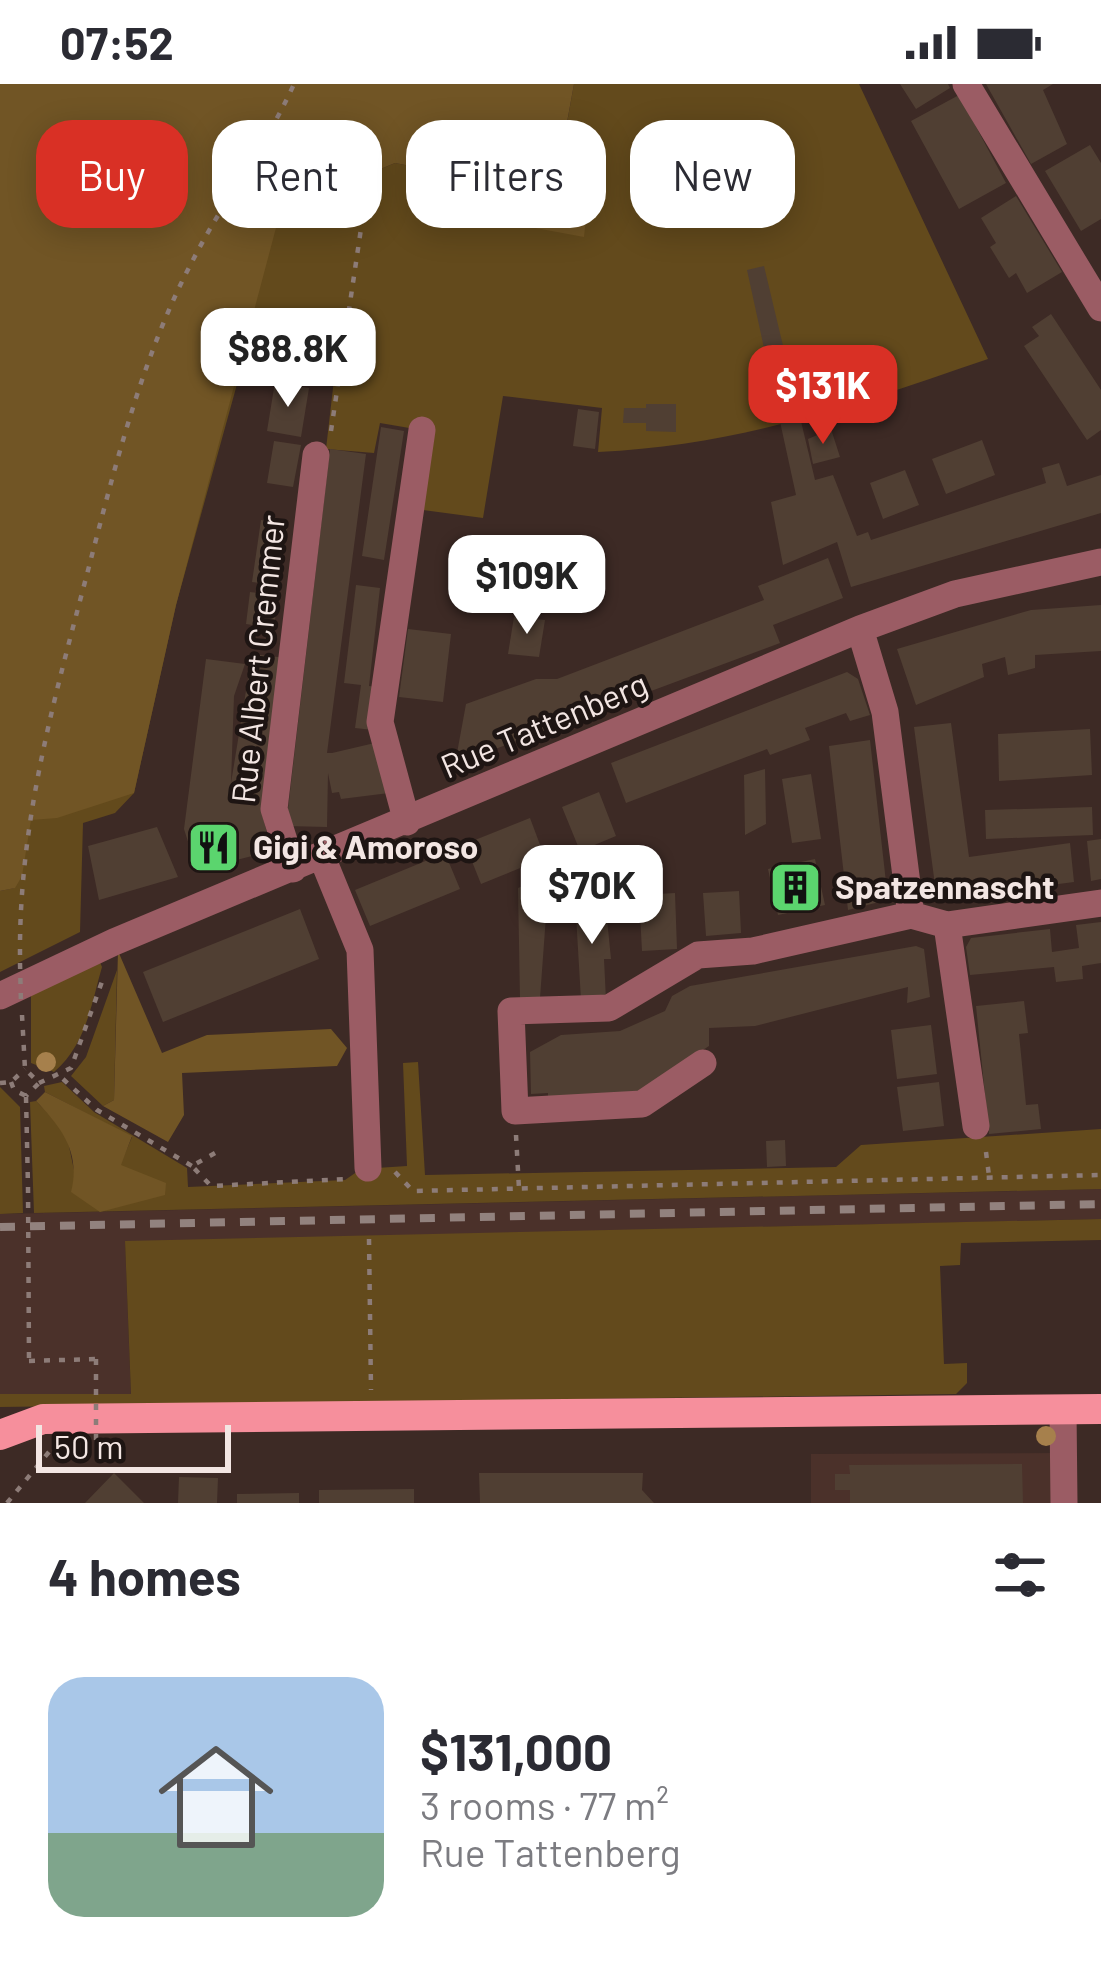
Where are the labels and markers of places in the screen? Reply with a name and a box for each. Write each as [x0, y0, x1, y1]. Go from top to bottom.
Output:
pin: $88.8K [190, 308, 386, 410]
pin: $131K [739, 345, 907, 447]
pin: $109K [443, 535, 611, 637]
restaurant icon: Gigi & Amoroso [186, 819, 242, 875]
place label: Gigi & Amoroso [253, 826, 478, 866]
pin: $70K [521, 845, 663, 947]
building icon: Spatzennascht [768, 859, 824, 915]
place label: Spatzennascht [835, 866, 1055, 906]

